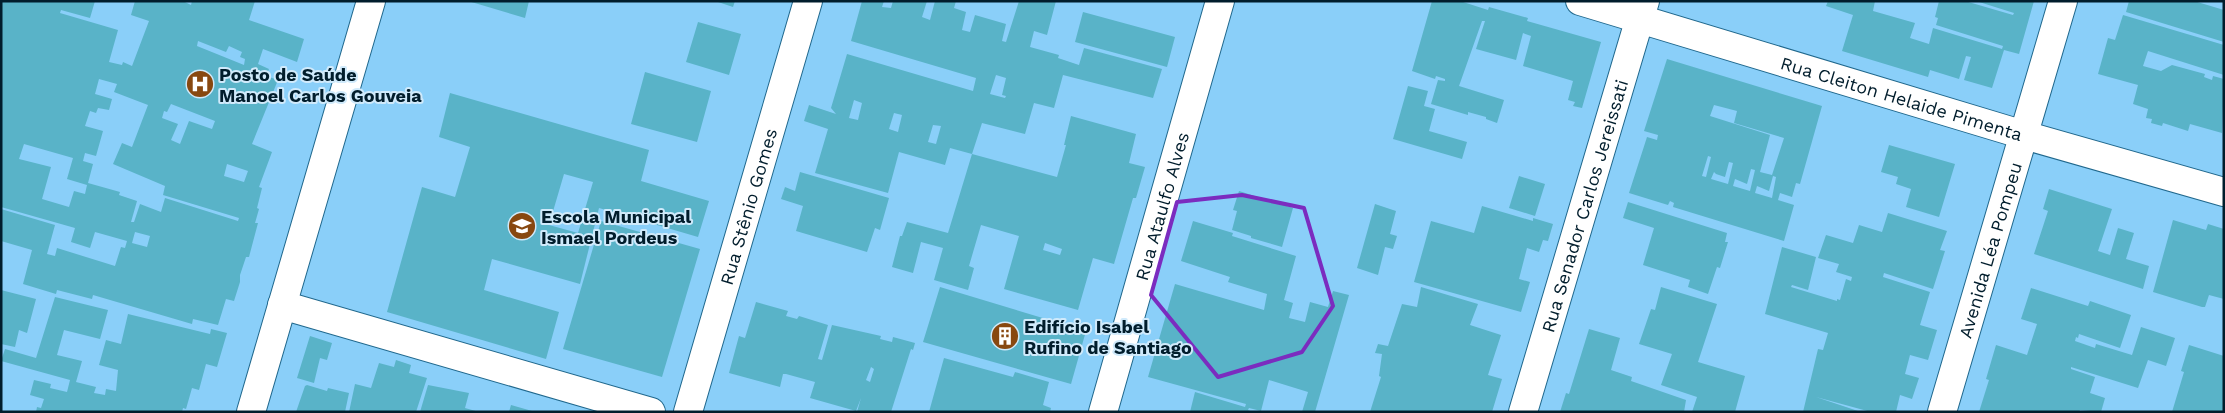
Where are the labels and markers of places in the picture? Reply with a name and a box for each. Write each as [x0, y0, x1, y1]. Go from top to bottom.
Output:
place label: Posto de Saúde Manoel Carlos Gouveia [219, 64, 422, 106]
hospital icon: Posto de Saúde Manoel Carlos Gouveia [185, 69, 215, 99]
place label: Escola Municipal Ismael Pordeus [541, 206, 691, 248]
school or university icon: Escola Municipal Ismael Pordeus [507, 211, 537, 241]
place label: Edifício Isabel Rufino de Santiago [1024, 316, 1192, 358]
building icon: Edifício Isabel Rufino de Santiago [990, 321, 1020, 351]

